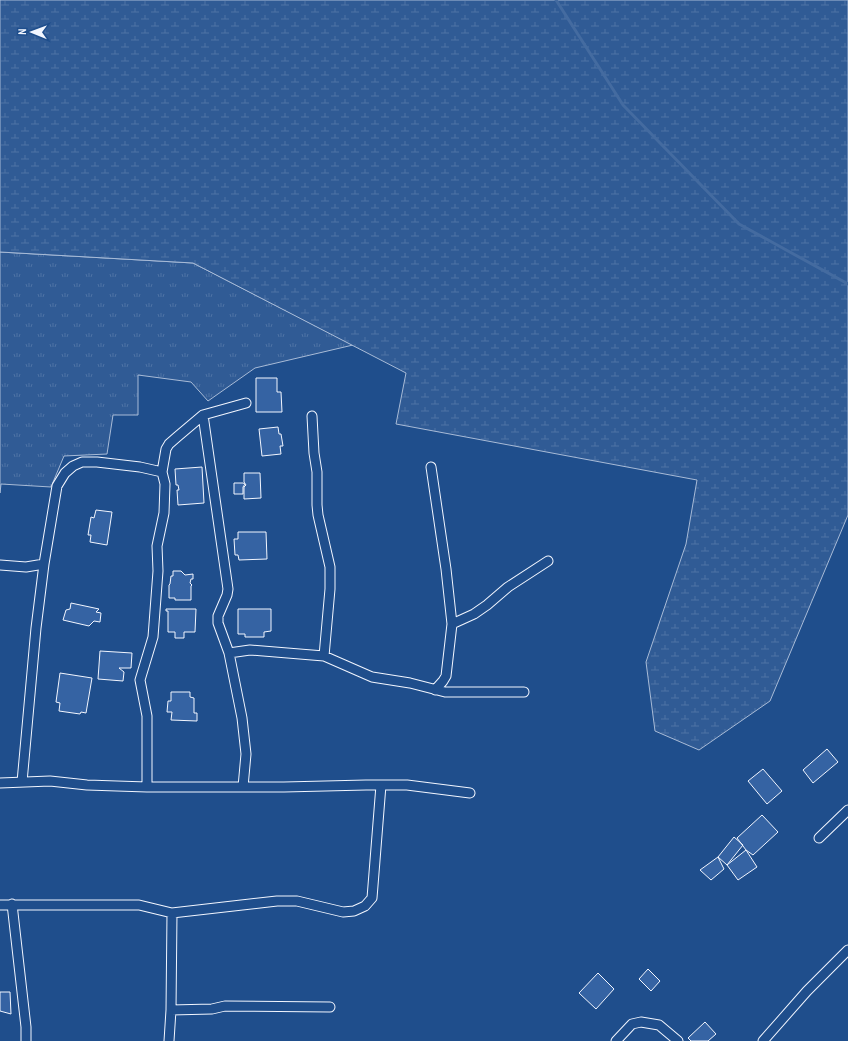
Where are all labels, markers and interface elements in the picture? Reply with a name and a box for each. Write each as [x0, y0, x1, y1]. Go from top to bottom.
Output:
north arrow [12, 12, 52, 52]
text: N [15, 29, 29, 35]

